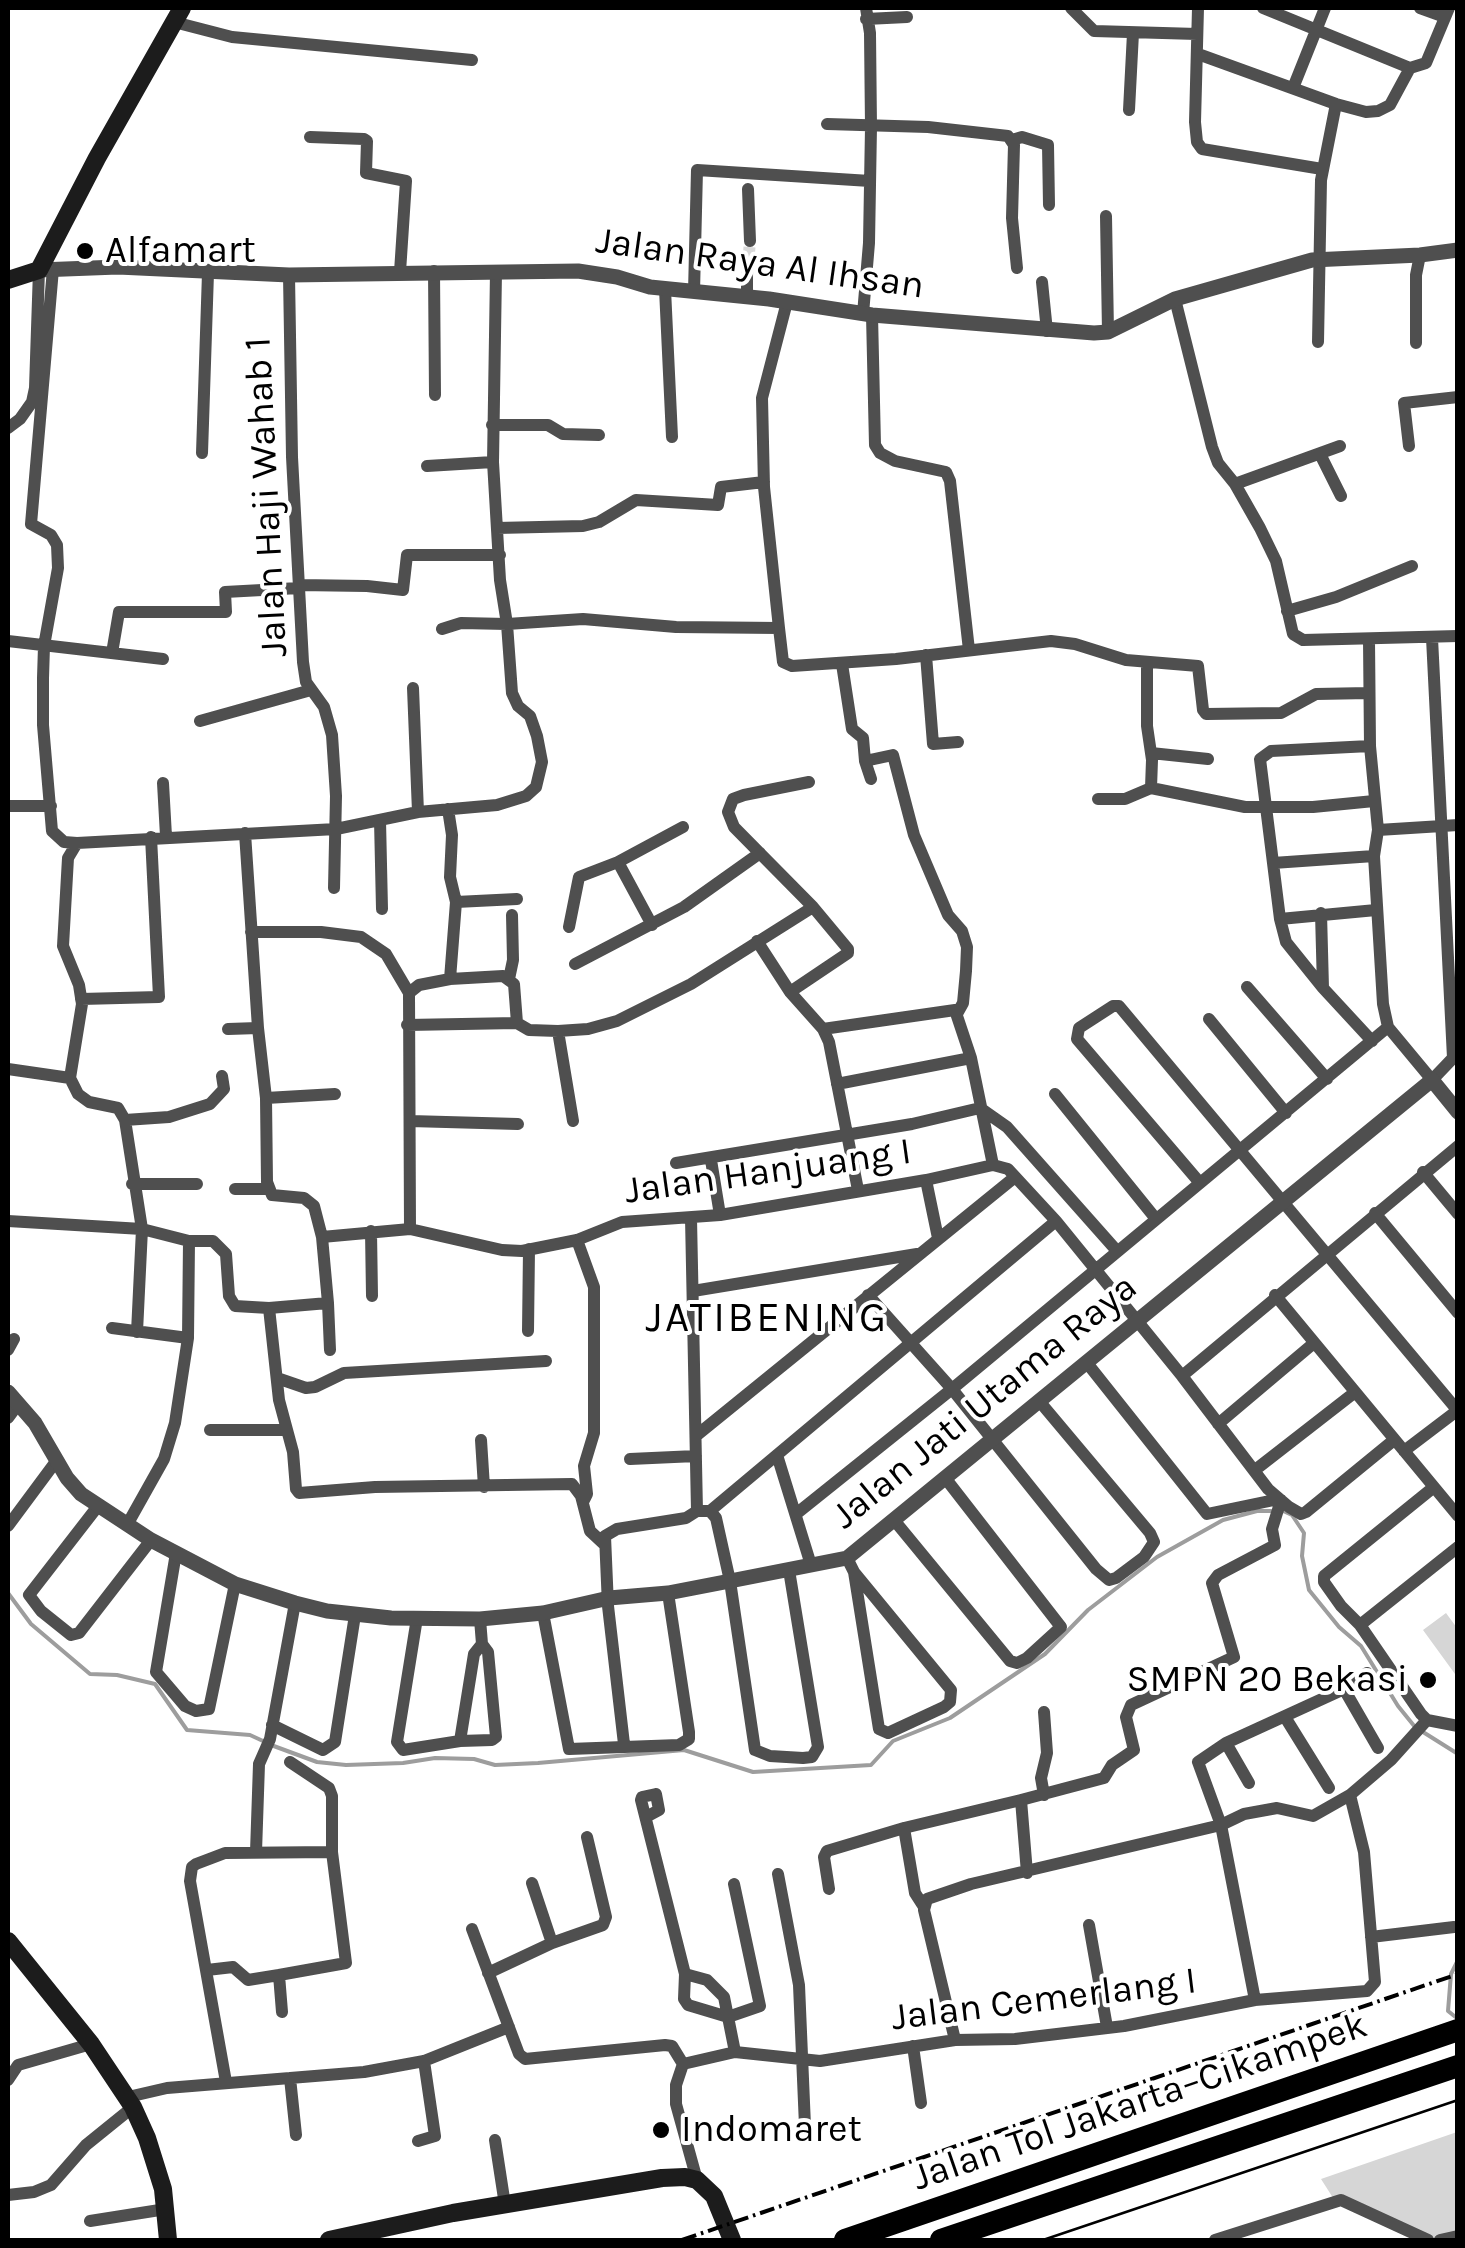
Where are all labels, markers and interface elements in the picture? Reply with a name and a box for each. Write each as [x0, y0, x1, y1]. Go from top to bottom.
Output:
street label: Jalan Raya Al Ihsan [593, 218, 927, 310]
place label: Alfamart [105, 228, 256, 274]
marker: Alfamart [74, 240, 96, 262]
street label: Jalan Haji Wahab 1 [236, 336, 298, 658]
street label: Jalan Hanjuang I [622, 1129, 914, 1215]
street label: Jalan Jati Utama Raya [823, 1265, 1147, 1539]
district label: JATIBENING [645, 1294, 889, 1344]
place label: SMPN 20 Bekasi [1126, 1657, 1408, 1703]
marker: SMPN 20 Bekasi [1417, 1669, 1439, 1691]
street label: Jalan Cemerlang I [889, 1959, 1199, 2041]
street label: Jalan Tol Jakarta–Cikampek [907, 2003, 1373, 2201]
place label: Indomaret [681, 2107, 862, 2153]
marker: Indomaret [650, 2119, 672, 2141]

